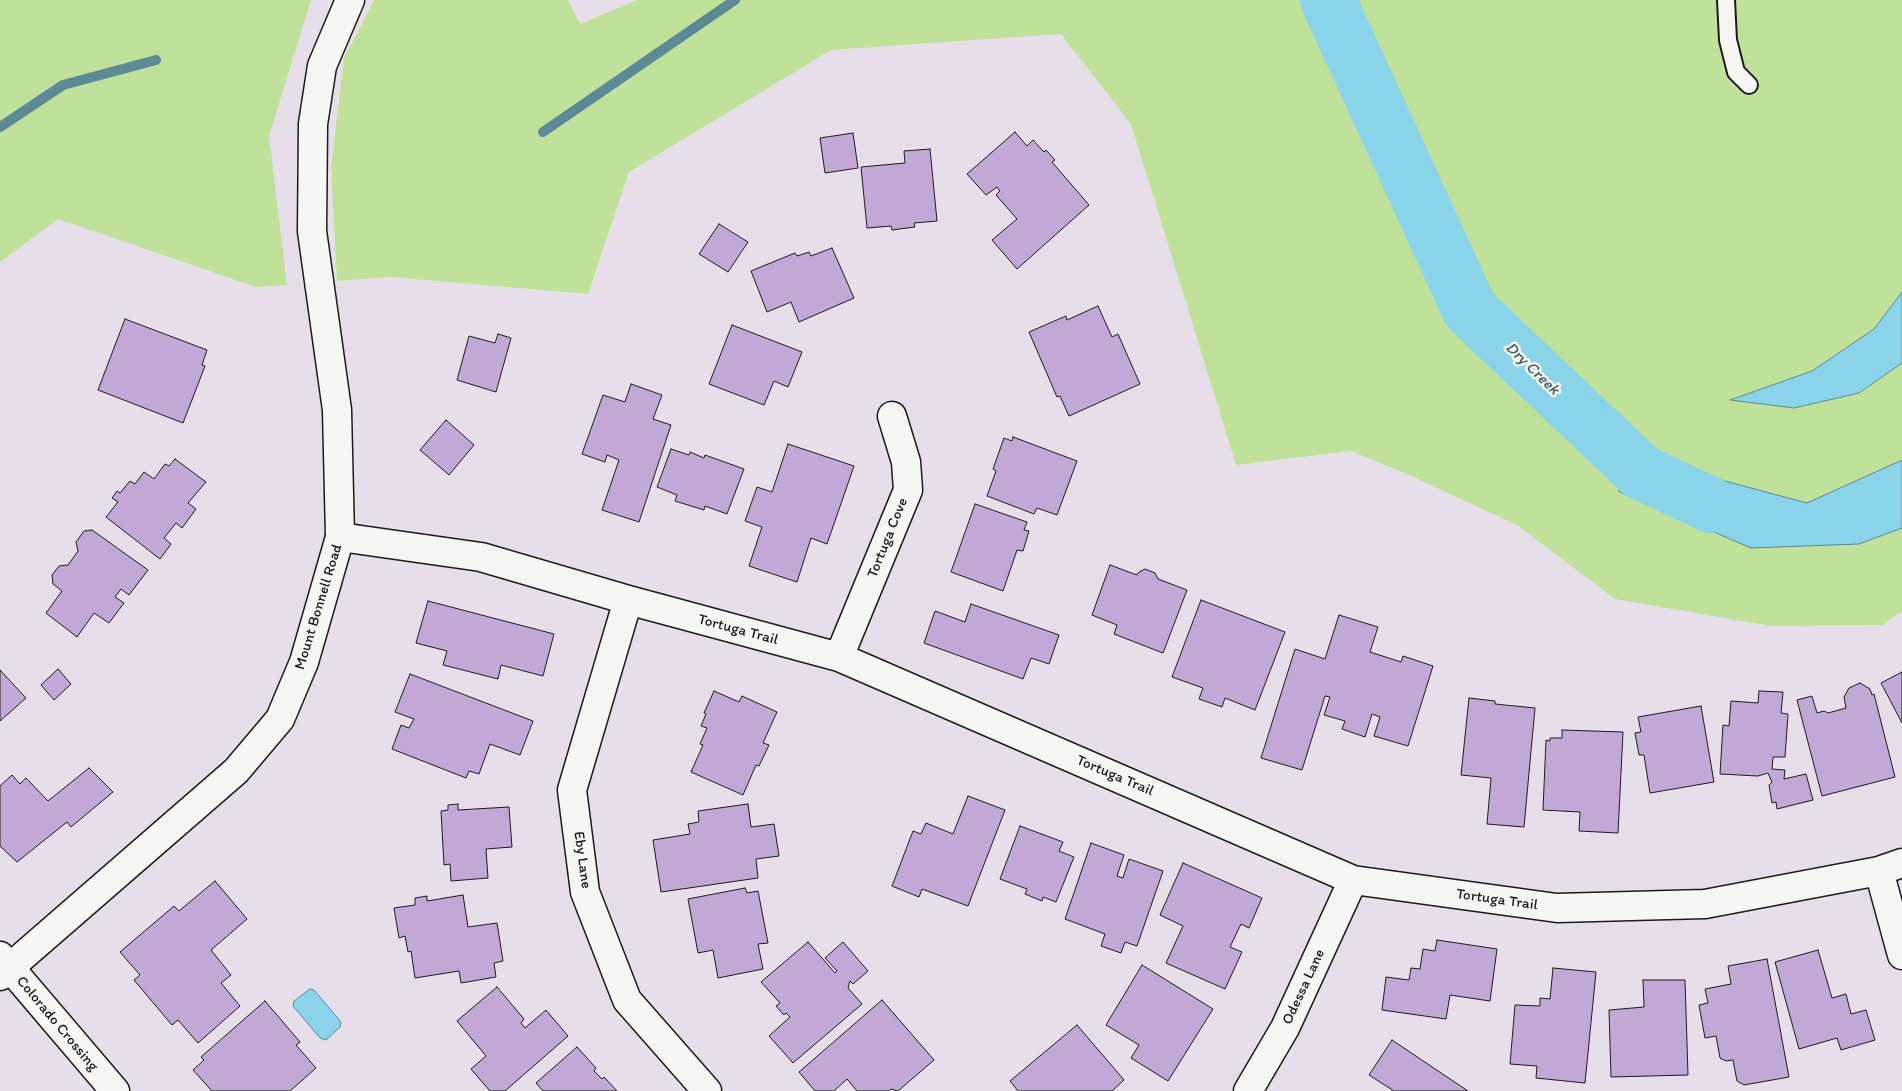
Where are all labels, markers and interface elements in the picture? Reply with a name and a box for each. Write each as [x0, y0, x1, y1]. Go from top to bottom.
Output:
water label: Dry Creek [1501, 338, 1563, 400]
street label: Tortuga Cove [864, 495, 912, 581]
street label: Mount Bonnell Road [291, 542, 347, 672]
street label: Tortuga Trail [696, 611, 780, 649]
street label: Tortuga Trail [1074, 752, 1156, 800]
street label: Eby Lane [569, 830, 595, 890]
street label: Tortuga Trail [1455, 885, 1539, 915]
street label: Odessa Lane [1279, 946, 1329, 1028]
street label: Colorado Crossing [12, 973, 102, 1075]

